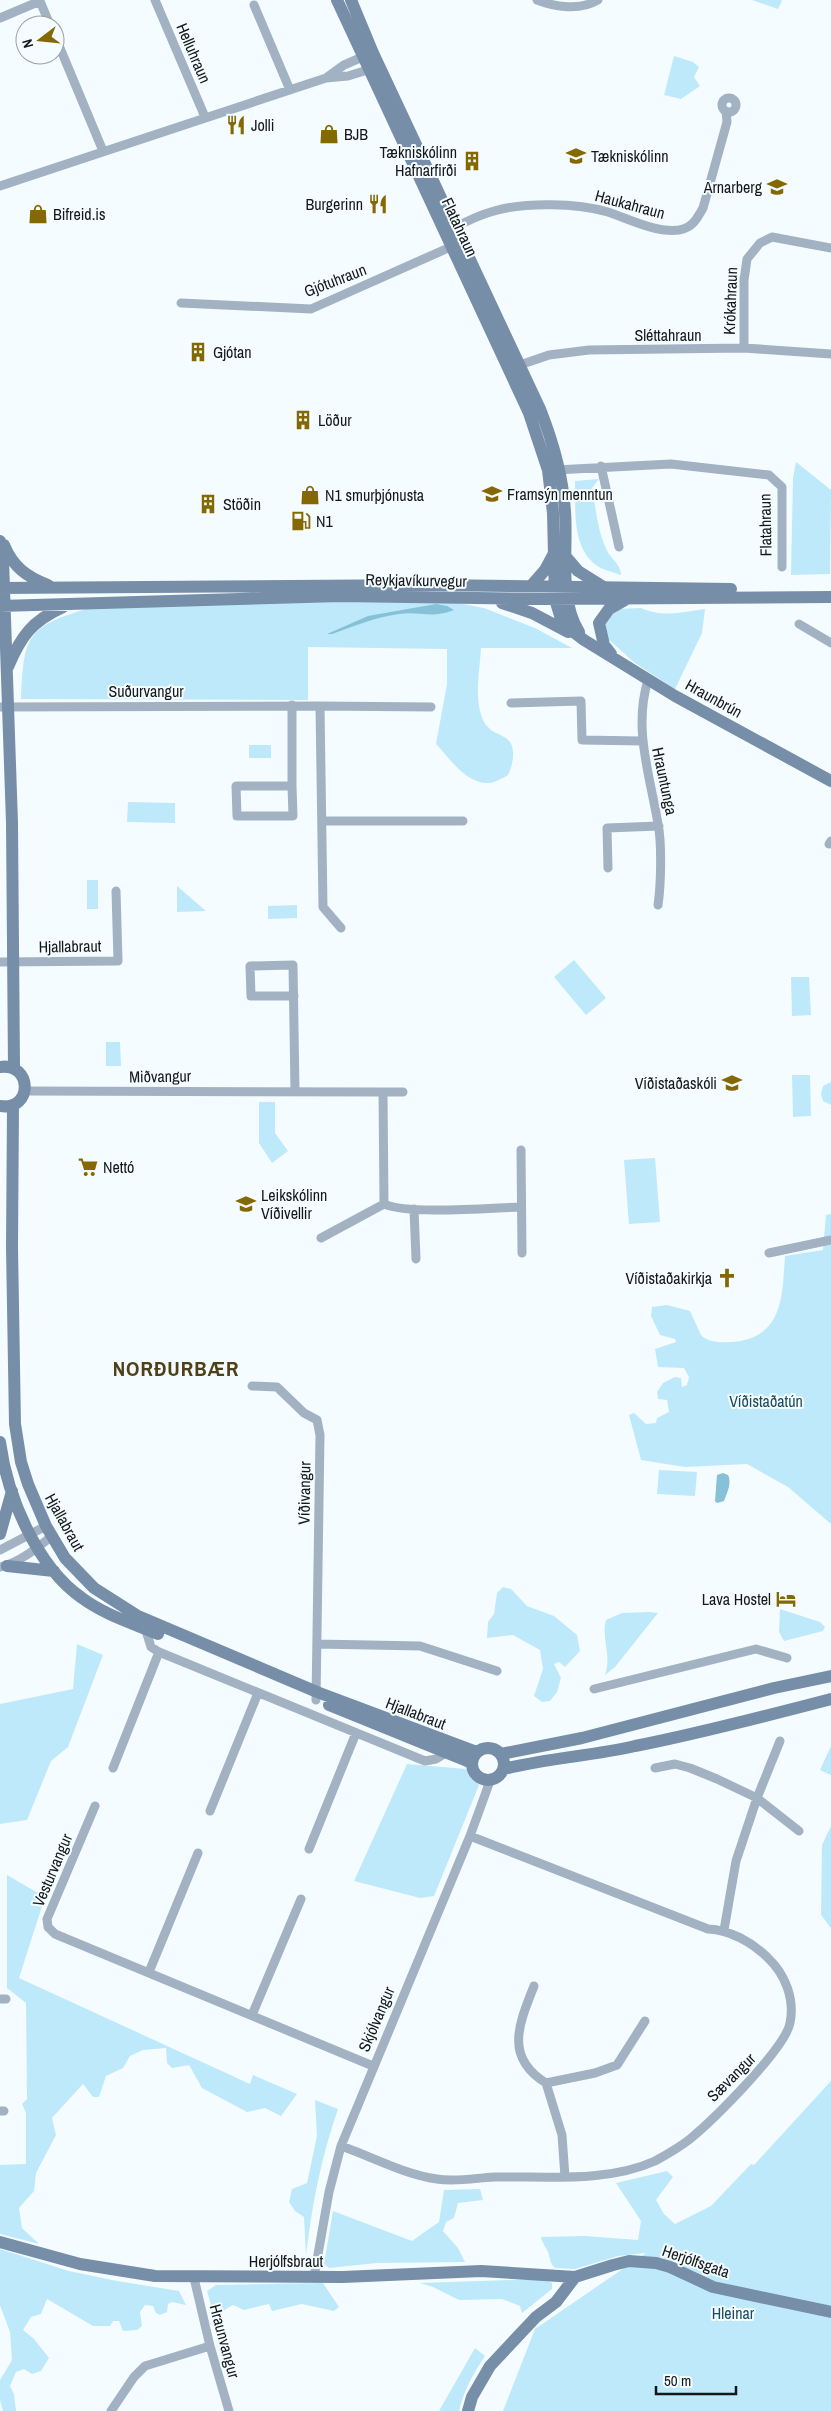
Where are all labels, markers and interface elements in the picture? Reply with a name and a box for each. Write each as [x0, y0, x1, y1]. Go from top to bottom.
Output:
north arrow [15, 15, 65, 65]
street label: Helluhraun [171, 19, 217, 87]
text: N [18, 37, 37, 50]
restaurant icon: Jolli [225, 114, 247, 136]
place label: Jolli [251, 114, 274, 136]
shop icon: BJB [318, 123, 340, 145]
place label: BJB [344, 123, 368, 145]
place label: Tækniskólinn Hafnarfirði [379, 141, 457, 181]
school or university icon: Tækniskólinn [565, 145, 587, 167]
place label: Tækniskólinn [591, 145, 669, 167]
building icon: Tækniskólinn Hafnarfirði [461, 150, 483, 172]
place label: Arnarberg [703, 176, 763, 198]
school or university icon: Arnarberg [766, 176, 788, 198]
street label: Haukahraun [593, 184, 667, 224]
place label: Burgerinn [305, 193, 363, 215]
restaurant icon: Burgerinn [367, 193, 389, 215]
street label: Flatahraun [437, 194, 483, 260]
shop icon: Bifreid.is [27, 203, 49, 225]
place label: Bifreid.is [53, 203, 106, 225]
street label: Gjótuhraun [301, 258, 369, 302]
street label: Krókahraun [718, 267, 742, 335]
street label: Sléttahraun [634, 324, 702, 346]
building icon: Gjótan [187, 341, 209, 363]
place label: Gjótan [213, 341, 252, 363]
building icon: Löður [292, 409, 314, 431]
place label: Löður [318, 409, 352, 431]
school or university icon: Framsýn menntun [481, 483, 503, 505]
place label: Framsýn menntun [507, 483, 613, 505]
shop icon: N1 smurþjónusta [299, 484, 321, 506]
place label: N1 smurþjónusta [325, 484, 425, 506]
building icon: Stöðin [197, 493, 219, 515]
place label: Stöðin [223, 493, 261, 515]
street label: Flatahraun [753, 493, 777, 557]
fuel station icon: N1 [290, 510, 312, 532]
place label: N1 [316, 510, 333, 532]
street label: Reykjavíkurvegur [365, 568, 467, 592]
street label: Hraunbrún [682, 673, 746, 723]
street label: Suðurvangur [108, 680, 184, 702]
street label: Hrauntunga [647, 745, 683, 818]
street label: Hjallabraut [38, 934, 102, 958]
street label: Miðvangur [129, 1064, 192, 1088]
place label: Víðistaðaskóli [635, 1072, 717, 1094]
school or university icon: Víðistaðaskóli [721, 1072, 743, 1094]
supermarket icon: Nettó [77, 1156, 99, 1178]
place label: Nettó [103, 1156, 134, 1178]
place label: Leikskólinn Víðivellir [261, 1184, 327, 1224]
school or university icon: Leikskólinn Víðivellir [235, 1193, 257, 1215]
place label: Víðistaðakirkja [625, 1267, 713, 1289]
church icon: Víðistaðakirkja [716, 1267, 738, 1289]
district label: NORÐURBÆR [113, 1354, 239, 1383]
park label: Víðistaðatún [729, 1390, 803, 1412]
street label: Víðivangur [292, 1461, 316, 1525]
street label: Hjallabraut [40, 1489, 90, 1555]
place label: Lava Hostel [702, 1588, 771, 1610]
hotel icon: Lava Hostel [775, 1588, 797, 1610]
street label: Hjallabraut [383, 1691, 450, 1735]
street label: Vesturvangur [27, 1830, 77, 1910]
street label: Skjólvangur [352, 1983, 400, 2055]
street label: Sævangur [702, 2047, 761, 2106]
street label: Herjólfsgata [659, 2239, 733, 2283]
street label: Herjólfsbraut [249, 2250, 324, 2272]
street label: Hraunvangur [205, 2302, 246, 2381]
park label: Hleinar [712, 2302, 755, 2324]
scale bar [656, 2364, 736, 2396]
text: 50 m [664, 2370, 691, 2391]

